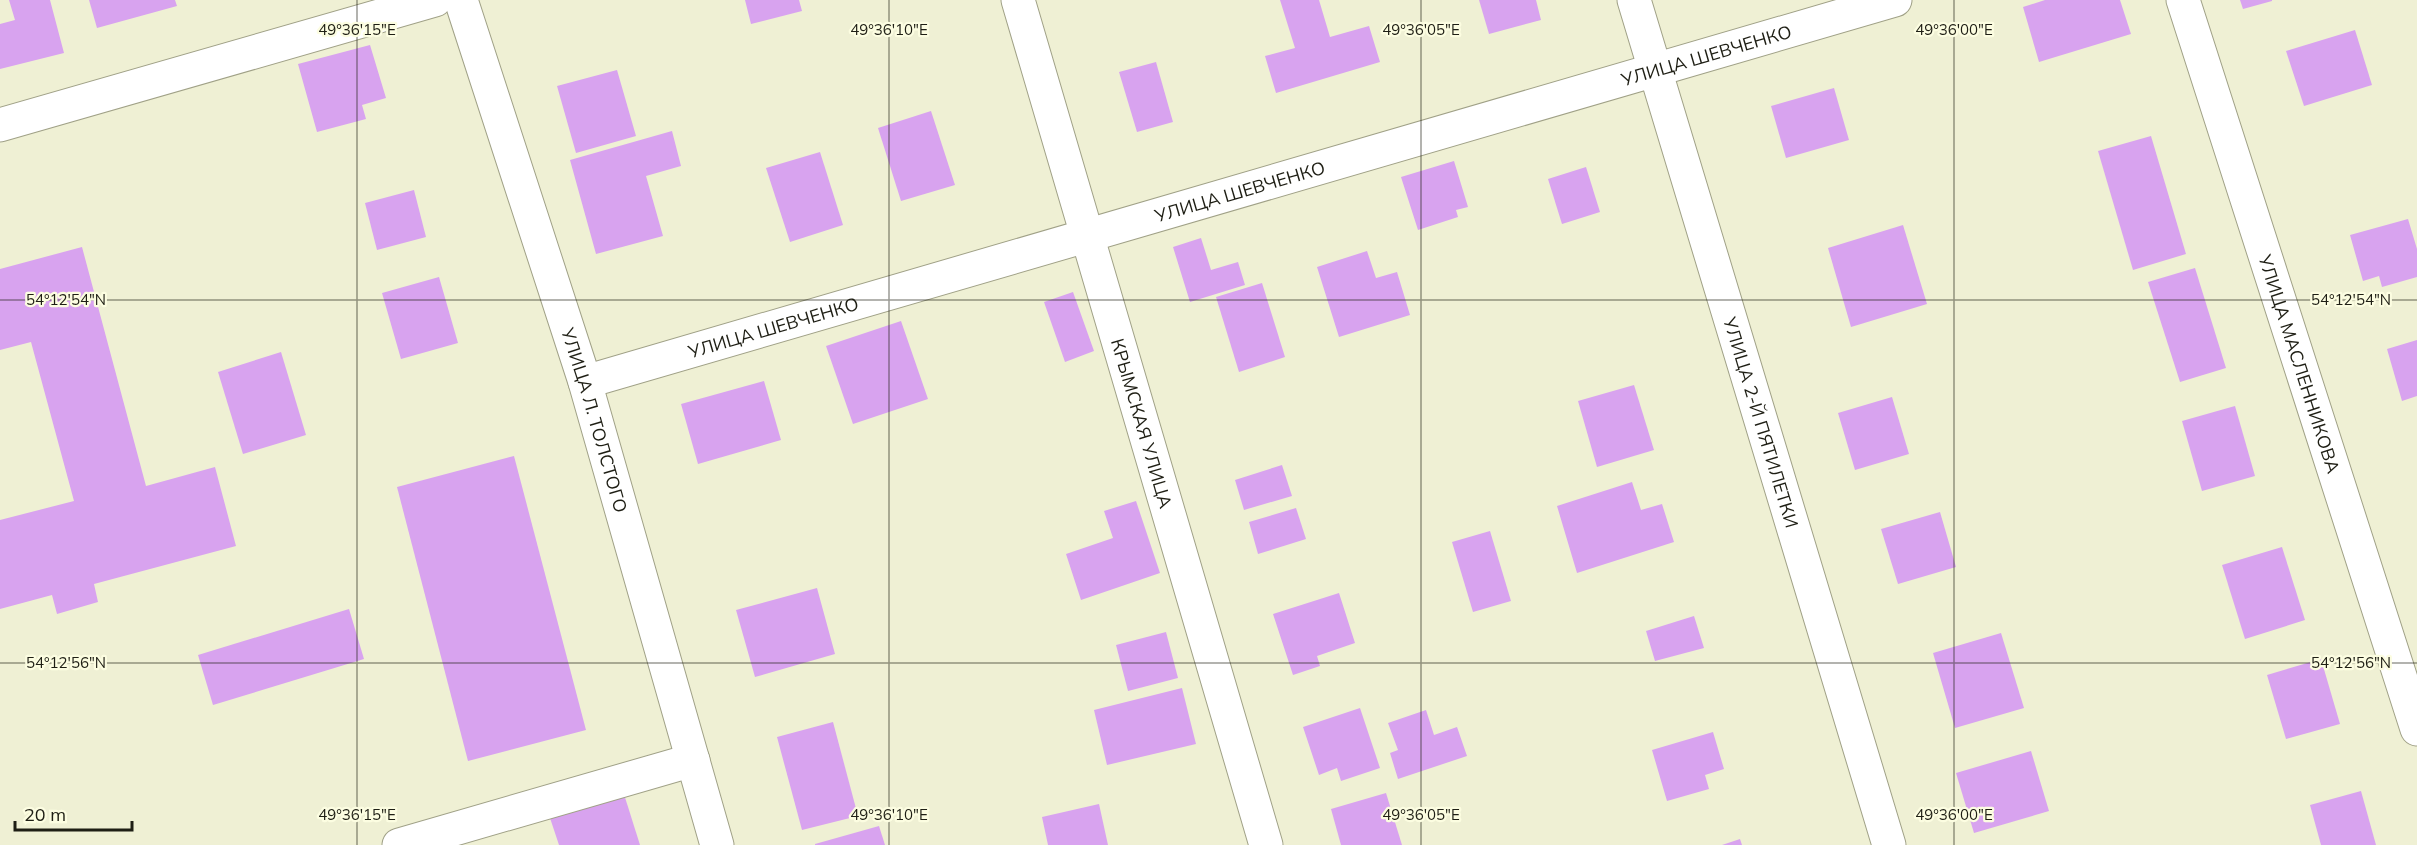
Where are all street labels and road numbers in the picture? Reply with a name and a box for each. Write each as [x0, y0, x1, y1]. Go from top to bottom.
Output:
street label: УЛИЦА ШЕВЧЕНКО [1617, 19, 1794, 91]
street label: УЛИЦА ШЕВЧЕНКО [1151, 155, 1328, 227]
street label: УЛИЦА МАСЛЕННИКОВА [2254, 251, 2346, 476]
street label: УЛИЦА ШЕВЧЕНКО [684, 291, 861, 363]
street label: УЛИЦА 2-Й ПЯТИЛЕТКИ [1718, 313, 1804, 530]
street label: УЛИЦА Л. ТОЛСТОГО [556, 324, 633, 515]
street label: КРЫМСКАЯ УЛИЦА [1106, 336, 1178, 511]

